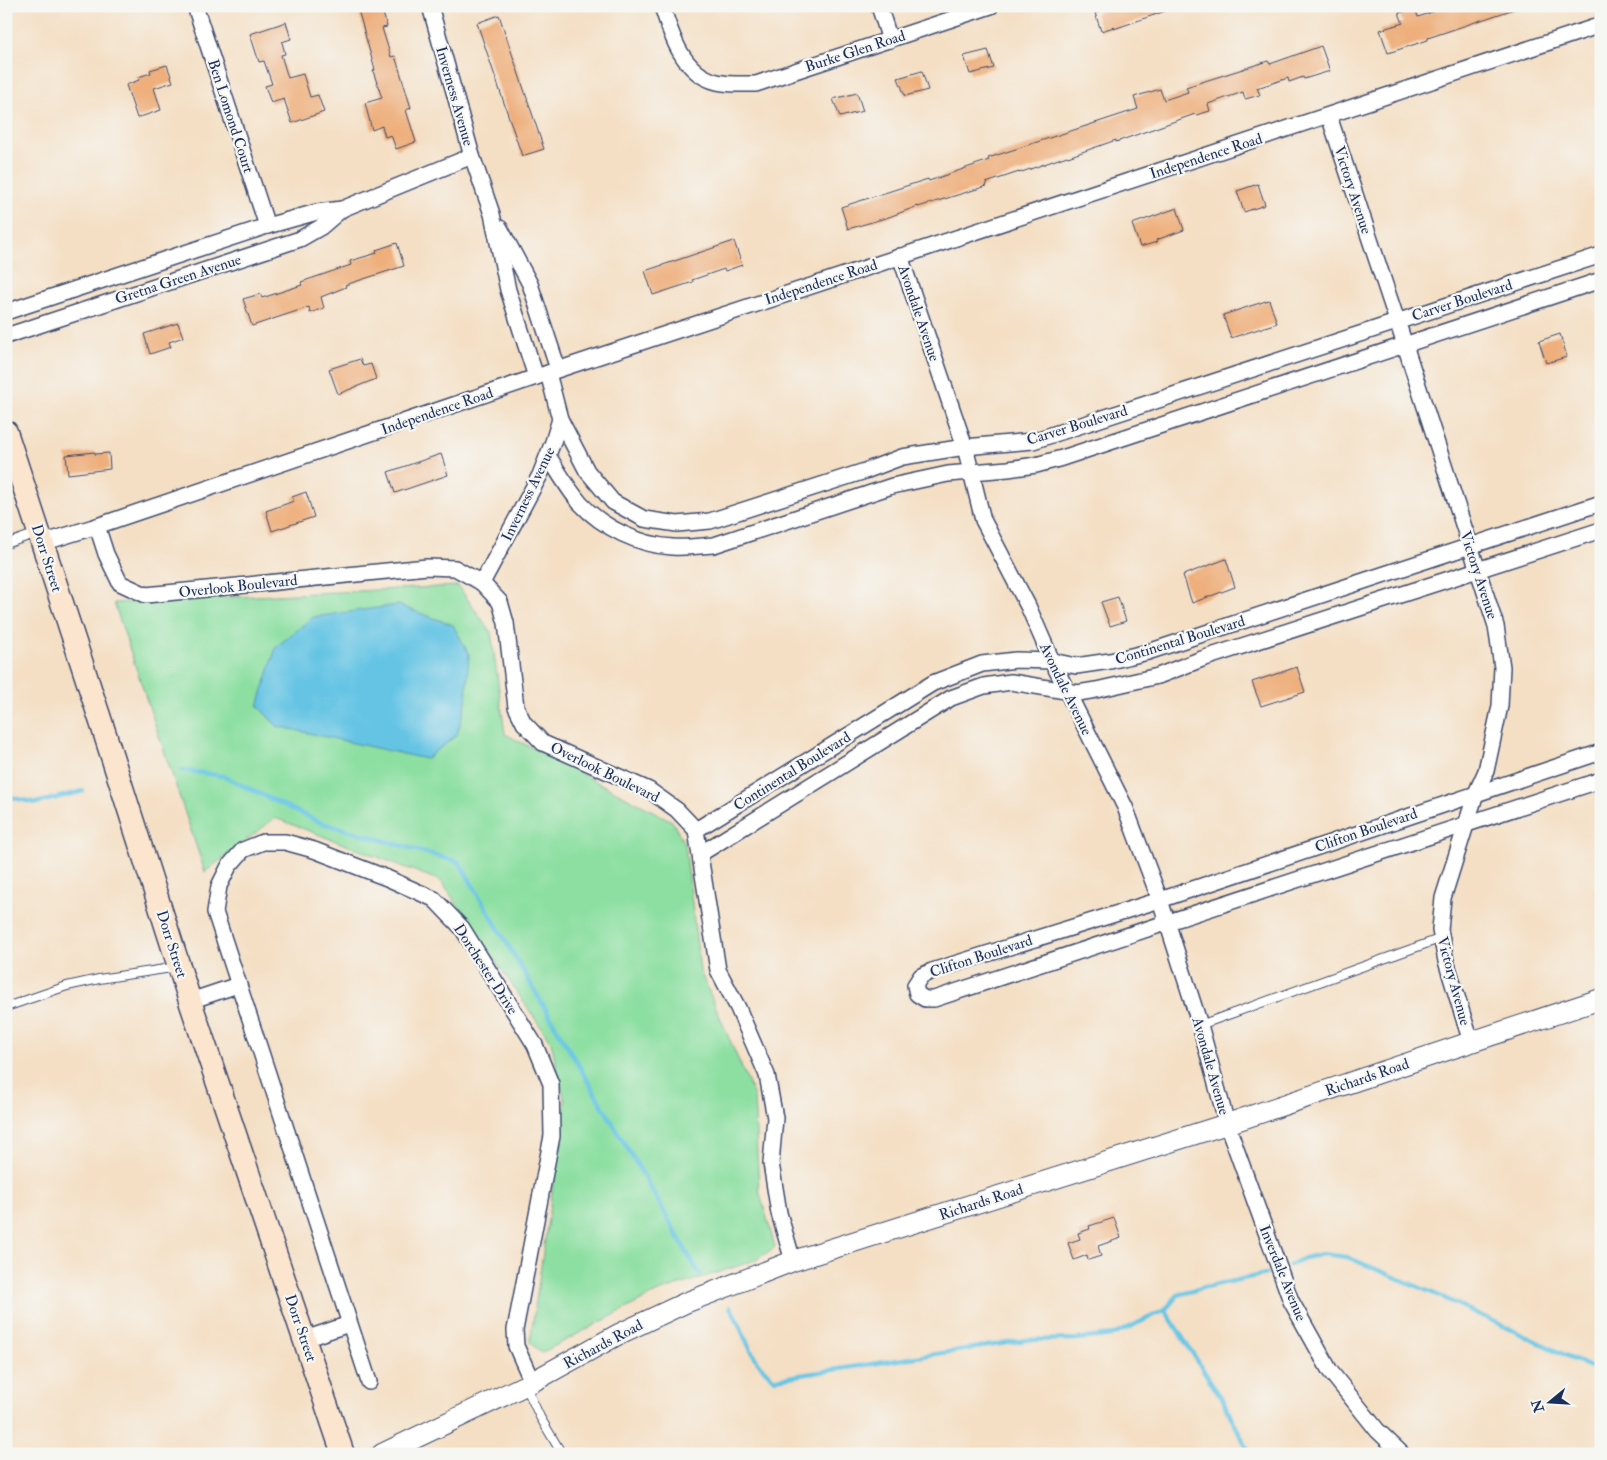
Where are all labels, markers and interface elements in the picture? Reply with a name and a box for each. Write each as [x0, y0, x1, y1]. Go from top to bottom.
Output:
street label: Burke Glen Road [803, 26, 908, 77]
street label: Inverness Avenue [431, 44, 478, 148]
street label: Ben Lomond Court [203, 57, 258, 176]
street label: Independence Road [1148, 129, 1266, 185]
street label: Victory Avenue [1329, 144, 1376, 237]
street label: Gretna Green Avenue [113, 250, 244, 309]
street label: Independence Road [763, 255, 881, 311]
street label: Avondale Avenue [893, 262, 944, 364]
street label: Carver Boulevard [1410, 275, 1515, 326]
street label: Independence Road [379, 383, 497, 440]
street label: Carver Boulevard [1024, 401, 1130, 450]
street label: Inverness Avenue [497, 444, 559, 545]
street label: Dorr Street [27, 522, 66, 594]
street label: Victory Avenue [1455, 529, 1502, 622]
street label: Overlook Boulevard [178, 571, 299, 602]
street label: Continental Boulevard [1113, 612, 1248, 669]
street label: Avondale Avenue [1035, 639, 1096, 739]
street label: Continental Boulevard [730, 727, 855, 815]
street label: Overlook Boulevard [547, 738, 663, 807]
street label: Clifton Boulevard [1313, 804, 1420, 857]
street label: Dorr Street [152, 908, 191, 980]
street label: Dorchester Drive [449, 920, 522, 1018]
street label: Clifton Boulevard [927, 931, 1036, 982]
street label: Victory Avenue [1433, 935, 1475, 1028]
street label: Avondale Avenue [1187, 1014, 1234, 1117]
street label: Richards Road [1323, 1054, 1412, 1101]
street label: Richards Road [937, 1180, 1026, 1225]
street label: Inverdale Avenue [1255, 1222, 1310, 1324]
street label: Dorr Street [280, 1292, 321, 1364]
street label: Richards Road [560, 1315, 647, 1373]
north arrow [1524, 1378, 1574, 1428]
text: N [1528, 1397, 1548, 1415]

